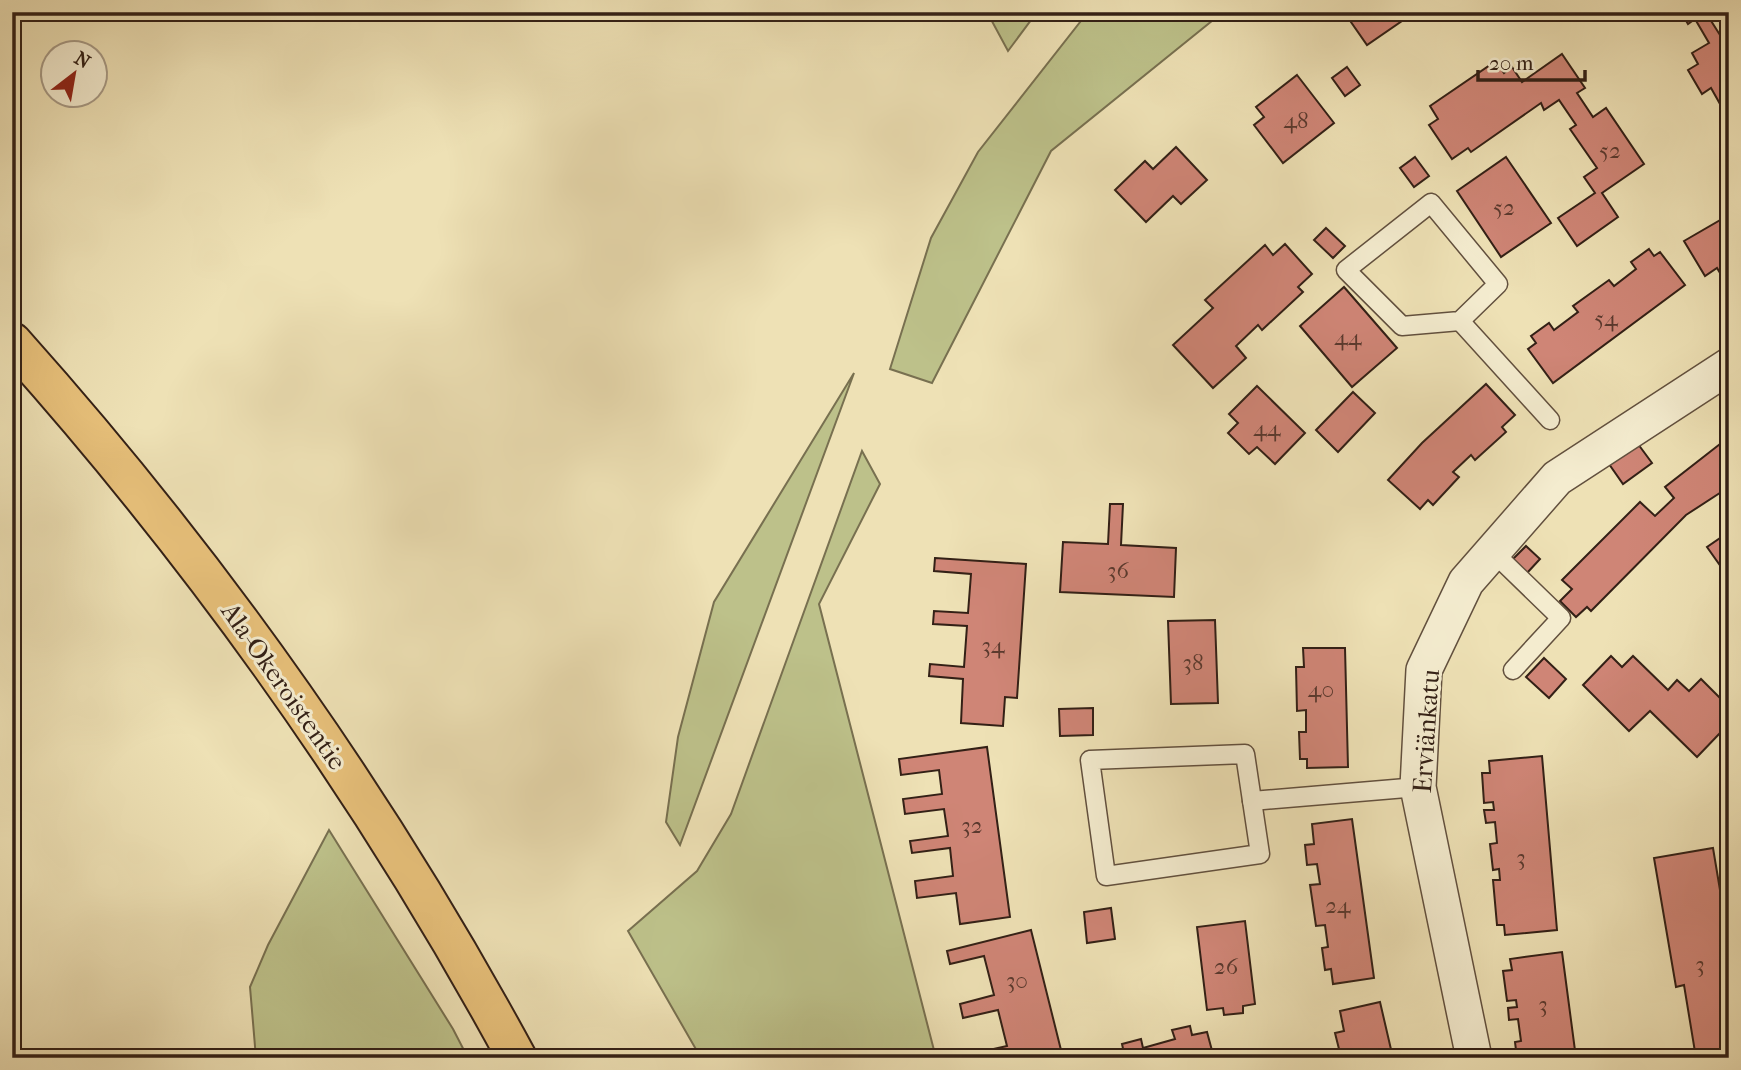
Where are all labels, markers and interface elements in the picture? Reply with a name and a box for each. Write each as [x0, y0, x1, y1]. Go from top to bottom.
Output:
north arrow [38, 38, 108, 108]
scale bar [1478, 38, 1585, 82]
text: N [70, 47, 95, 74]
text: 20 m [1489, 51, 1534, 75]
house number: 48 [1283, 107, 1309, 134]
house number: 52 [1599, 137, 1621, 164]
house number: 52 [1493, 194, 1515, 221]
house number: 54 [1594, 305, 1619, 332]
house number: 44 [1334, 324, 1363, 351]
house number: 44 [1253, 415, 1282, 442]
house number: 36 [1107, 557, 1129, 584]
street label: Ala-Okeroistentie [214, 596, 353, 776]
house number: 34 [981, 632, 1006, 659]
house number: 38 [1183, 649, 1204, 676]
street label: Erviänkatu [1407, 668, 1446, 794]
house number: 40 [1308, 676, 1334, 703]
house number: 32 [961, 812, 983, 839]
house number: 3 [1516, 844, 1526, 871]
house number: 24 [1325, 892, 1352, 919]
house number: 3 [1695, 951, 1705, 978]
house number: 26 [1214, 953, 1239, 980]
house number: 30 [1006, 967, 1028, 994]
house number: 3 [1538, 991, 1548, 1018]

